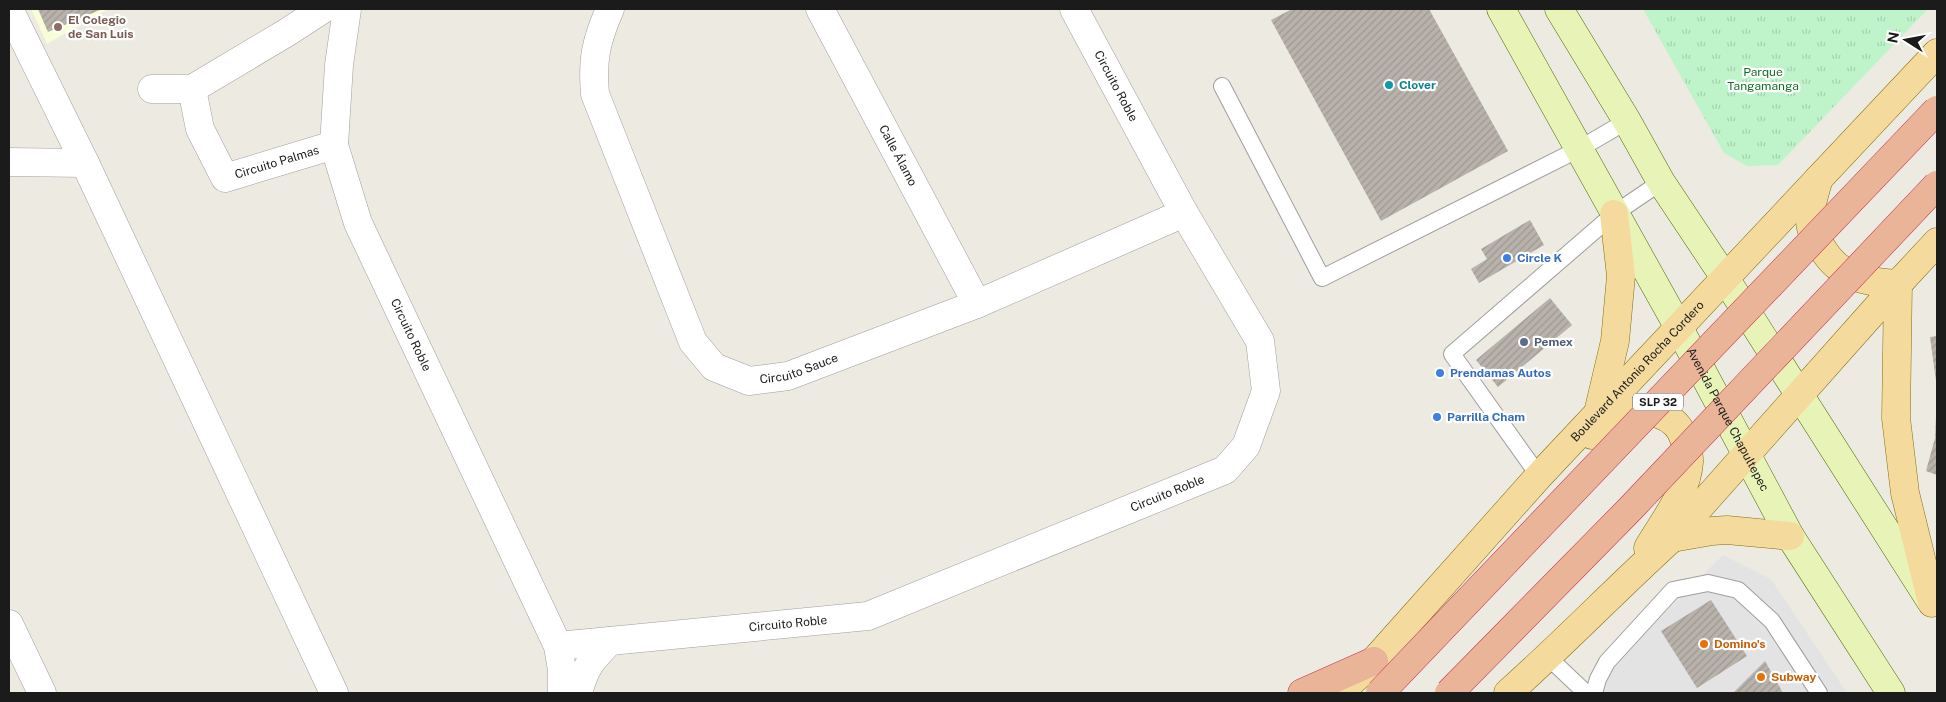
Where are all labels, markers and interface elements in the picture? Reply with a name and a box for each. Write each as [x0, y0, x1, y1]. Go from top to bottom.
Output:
place label: El Colegio de San Luis [68, 13, 133, 41]
north arrow [1881, 15, 1931, 65]
marker: El Colegio de San Luis [52, 21, 64, 33]
text: N [1884, 31, 1902, 44]
street label: Circuito Roble [1091, 48, 1141, 124]
park label: Parque Tangamanga [1727, 65, 1799, 93]
place label: Clover [1399, 78, 1436, 92]
marker: Clover [1383, 79, 1395, 91]
street label: Calle Álamo [876, 123, 920, 189]
street label: Circuito Palmas [233, 143, 321, 182]
place label: Circle K [1517, 251, 1562, 265]
marker: Circle K [1501, 252, 1513, 264]
street label: Circuito Roble [388, 296, 434, 374]
street label: Boulevard Antonio Rocha Cordero [1568, 298, 1707, 445]
place label: Pemex [1534, 335, 1573, 349]
marker: Pemex [1518, 336, 1530, 348]
street label: Avenida Parque Chapultepec [1684, 345, 1772, 494]
street label: Circuito Sauce [759, 351, 840, 387]
place label: Prendamas Autos [1450, 366, 1551, 380]
marker: Prendamas Autos [1434, 367, 1446, 379]
road number: SLP 32 [1633, 394, 1683, 411]
place label: Parrilla Cham [1447, 410, 1525, 424]
marker: Parrilla Cham [1431, 411, 1443, 423]
street label: Circuito Roble [1128, 472, 1207, 515]
street label: Circuito Roble [748, 613, 828, 635]
place label: Domino's [1714, 637, 1766, 651]
marker: Domino's [1698, 638, 1710, 650]
place label: Subway [1771, 670, 1816, 684]
marker: Subway [1755, 671, 1767, 683]

